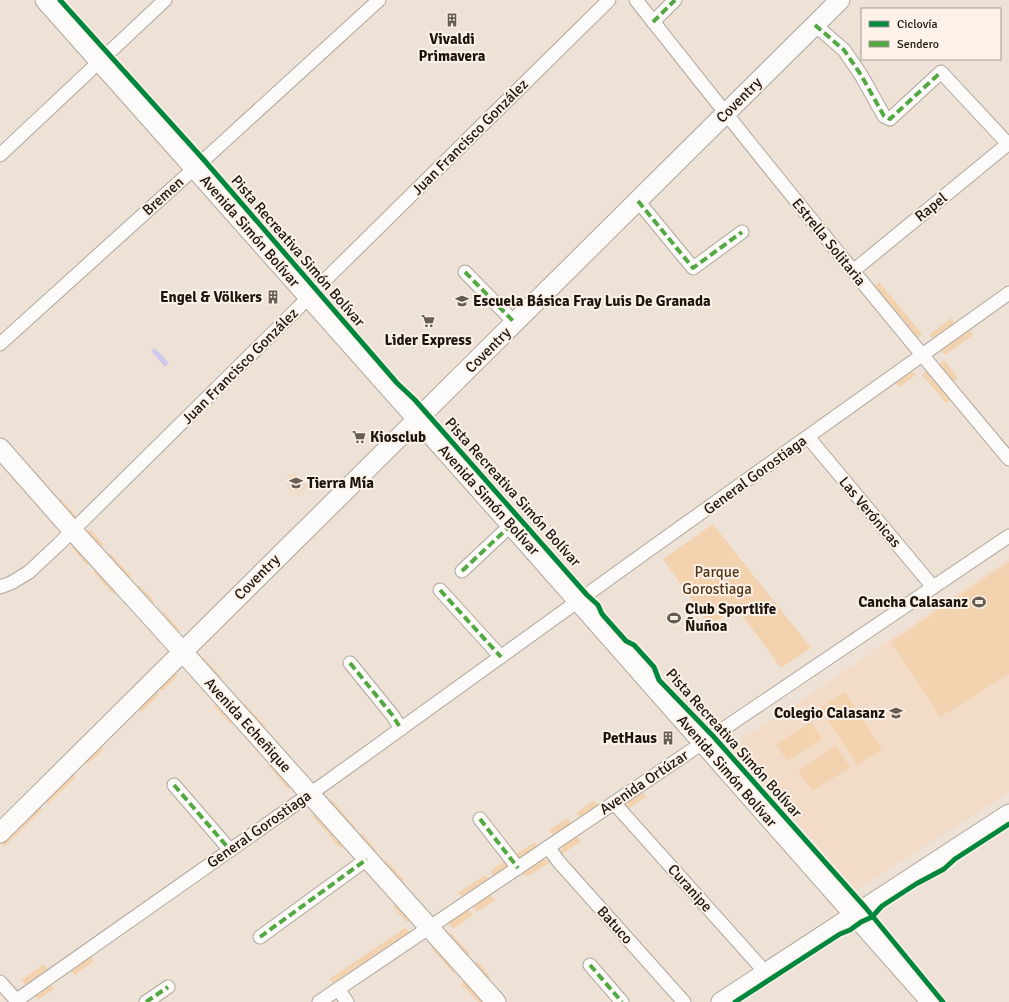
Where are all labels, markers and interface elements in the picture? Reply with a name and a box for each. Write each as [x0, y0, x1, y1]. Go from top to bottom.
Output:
legend [861, 8, 1001, 60]
building icon: Vivaldi Primavera [444, 12, 460, 28]
text: Ciclovía [897, 17, 938, 32]
place label: Vivaldi Primavera [419, 30, 486, 65]
text: Sendero [897, 37, 939, 52]
street label: Coventry [712, 73, 766, 127]
street label: Juan Francisco González [408, 75, 532, 199]
street label: Avenida Simón Bolívar [196, 171, 304, 291]
street label: Pista Recreativa Simón Bolívar [227, 172, 369, 331]
street label: Bremen [139, 173, 187, 219]
street label: Rapel [911, 189, 951, 225]
street label: Estrella Solitaria [788, 195, 870, 289]
place label: Engel & Völkers [160, 288, 262, 306]
building icon: Engel & Völkers [265, 289, 281, 305]
place label: Escuela Básica Fray Luis De Granada [473, 292, 711, 310]
school or university icon: Escuela Básica Fray Luis De Granada [454, 293, 470, 309]
street label: Juan Francisco González [178, 304, 302, 428]
supermarket icon: Lider Express [420, 313, 436, 329]
street label: Coventry [461, 323, 515, 377]
place label: Lider Express [384, 331, 472, 349]
street label: Pista Recreativa Simón Bolívar [441, 414, 585, 571]
place label: Kiosclub [370, 428, 426, 446]
supermarket icon: Kiosclub [351, 429, 367, 445]
street label: General Gorostiaga [700, 432, 810, 518]
street label: Avenida Simón Bolívar [435, 441, 544, 559]
street label: Las Verónicas [835, 473, 905, 551]
place label: Tierra Mía [307, 474, 374, 492]
school or university icon: Tierra Mía [288, 475, 304, 491]
street label: Coventry [230, 550, 284, 604]
park label: Parque Gorostiaga [682, 563, 752, 598]
place label: Cancha Calasanz [858, 593, 968, 611]
sports icon: Cancha Calasanz [971, 594, 987, 610]
place label: Club Sportlife Ñuñoa [685, 600, 776, 635]
sports icon: Club Sportlife Ñuñoa [666, 610, 682, 626]
street label: Pista Recreativa Simón Bolívar [662, 665, 806, 822]
street label: Avenida Echeñique [201, 674, 295, 776]
place label: Colegio Calasanz [774, 704, 885, 722]
school or university icon: Colegio Calasanz [888, 705, 904, 721]
street label: Avenida Simón Bolívar [673, 711, 781, 831]
place label: PetHaus [603, 729, 657, 747]
building icon: PetHaus [660, 730, 676, 746]
street label: Avenida Ortúzar [596, 745, 692, 818]
street label: General Gorostiaga [203, 786, 315, 872]
street label: Curanipe [664, 860, 716, 916]
street label: Batuco [593, 902, 637, 948]

